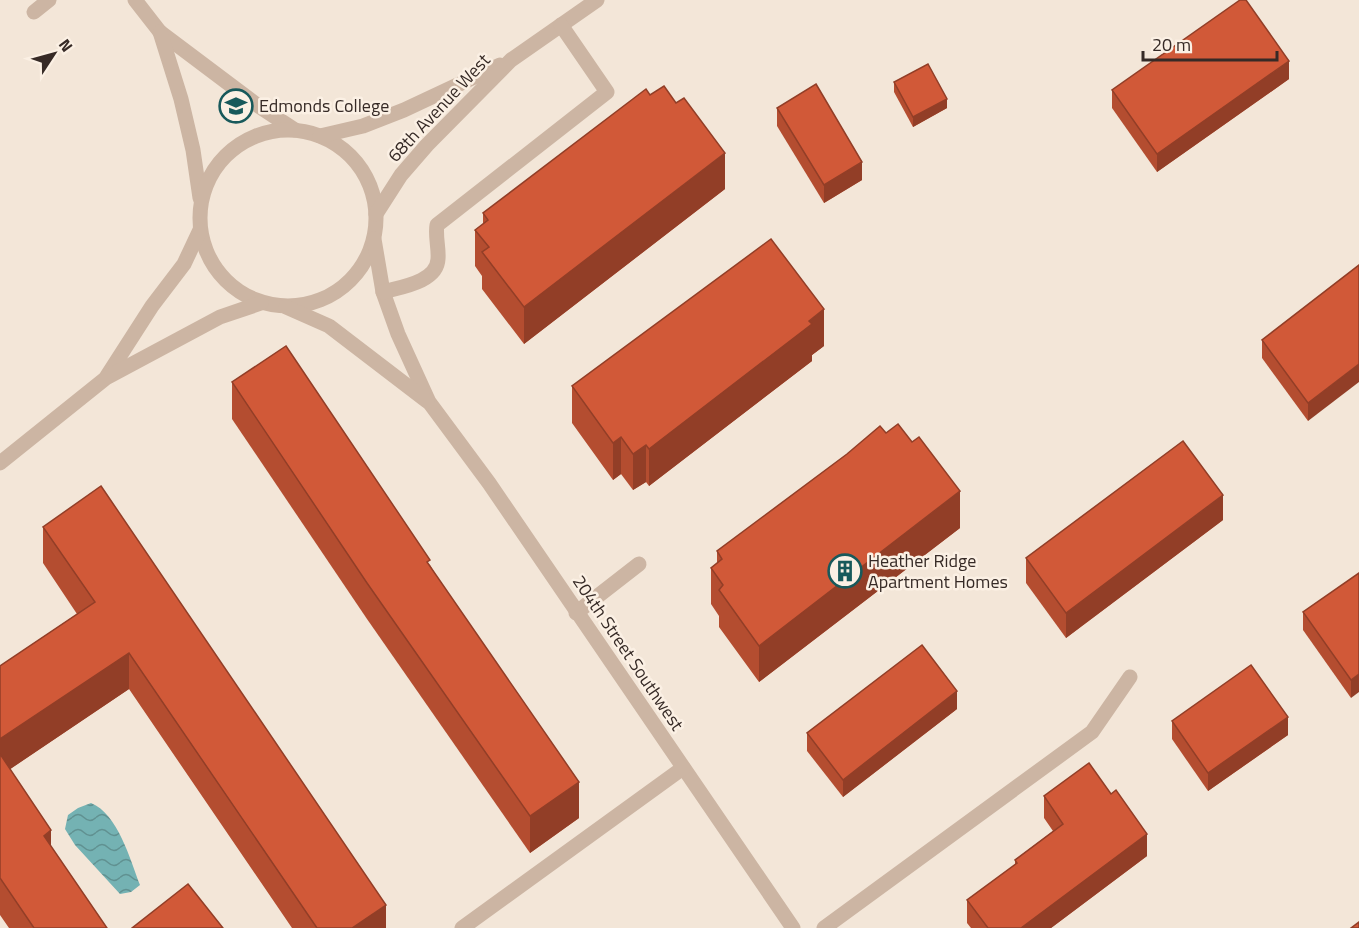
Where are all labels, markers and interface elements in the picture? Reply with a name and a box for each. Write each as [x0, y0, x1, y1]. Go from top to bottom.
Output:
north arrow [24, 24, 84, 84]
scale bar [1143, 24, 1276, 62]
text: 20 m [1152, 31, 1191, 58]
text: N [53, 34, 79, 57]
street label: 68th Avenue West [381, 47, 497, 168]
school or university icon: Edmonds College [218, 88, 254, 124]
place label: Edmonds College [259, 92, 389, 119]
place label: Heather Ridge Apartment Homes [868, 547, 1008, 595]
building icon: Heather Ridge Apartment Homes [827, 553, 863, 589]
street label: 204th Street Southwest [566, 569, 691, 737]

